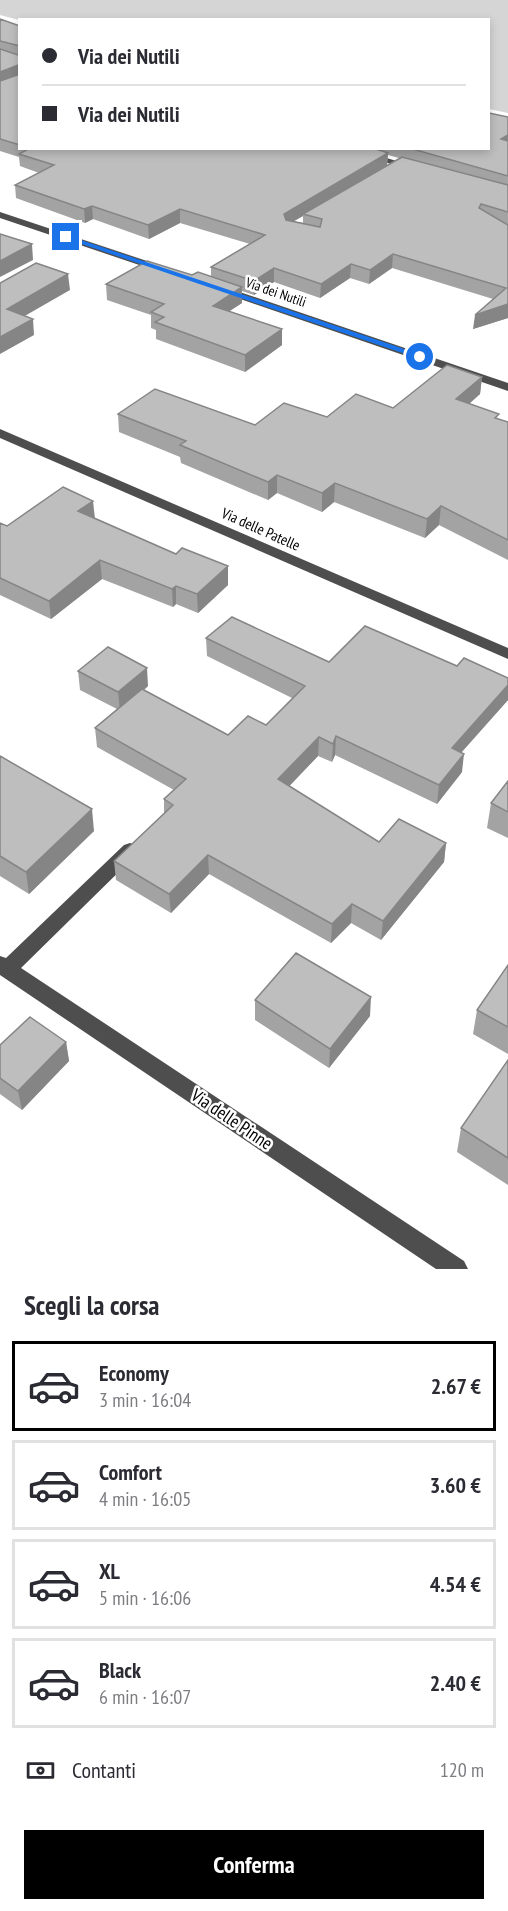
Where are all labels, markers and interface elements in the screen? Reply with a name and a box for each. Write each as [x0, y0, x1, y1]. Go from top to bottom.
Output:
text: Via dei Nutili [78, 42, 180, 70]
text: Via dei Nutili [78, 100, 180, 128]
route end [52, 223, 79, 250]
street label: Via dei Nutili [242, 273, 309, 311]
route start [406, 343, 433, 370]
street label: Via delle Patelle [218, 503, 303, 555]
street label: Via delle Pinne [186, 1083, 277, 1155]
text: Scegli la corsa [24, 1288, 160, 1322]
icon: car [27, 1359, 81, 1413]
text: Economy [99, 1359, 169, 1387]
text: 2.67 € [431, 1372, 481, 1400]
text: 3 min · 16:04 [99, 1387, 191, 1413]
icon: car [27, 1458, 81, 1512]
text: Comfort [99, 1458, 162, 1486]
text: 3.60 € [430, 1471, 481, 1499]
text: 4 min · 16:05 [99, 1486, 191, 1512]
icon: car [27, 1557, 81, 1611]
text: XL [99, 1557, 120, 1585]
text: 4.54 € [430, 1570, 481, 1598]
text: 5 min · 16:06 [99, 1585, 191, 1611]
icon: car [27, 1656, 81, 1710]
text: Black [99, 1656, 141, 1684]
text: 2.40 € [430, 1669, 481, 1697]
text: 6 min · 16:07 [99, 1684, 191, 1710]
icon: cash [24, 1754, 57, 1787]
text: Contanti [72, 1756, 136, 1784]
text: 120 m [440, 1757, 484, 1783]
button: Conferma [24, 1830, 484, 1899]

